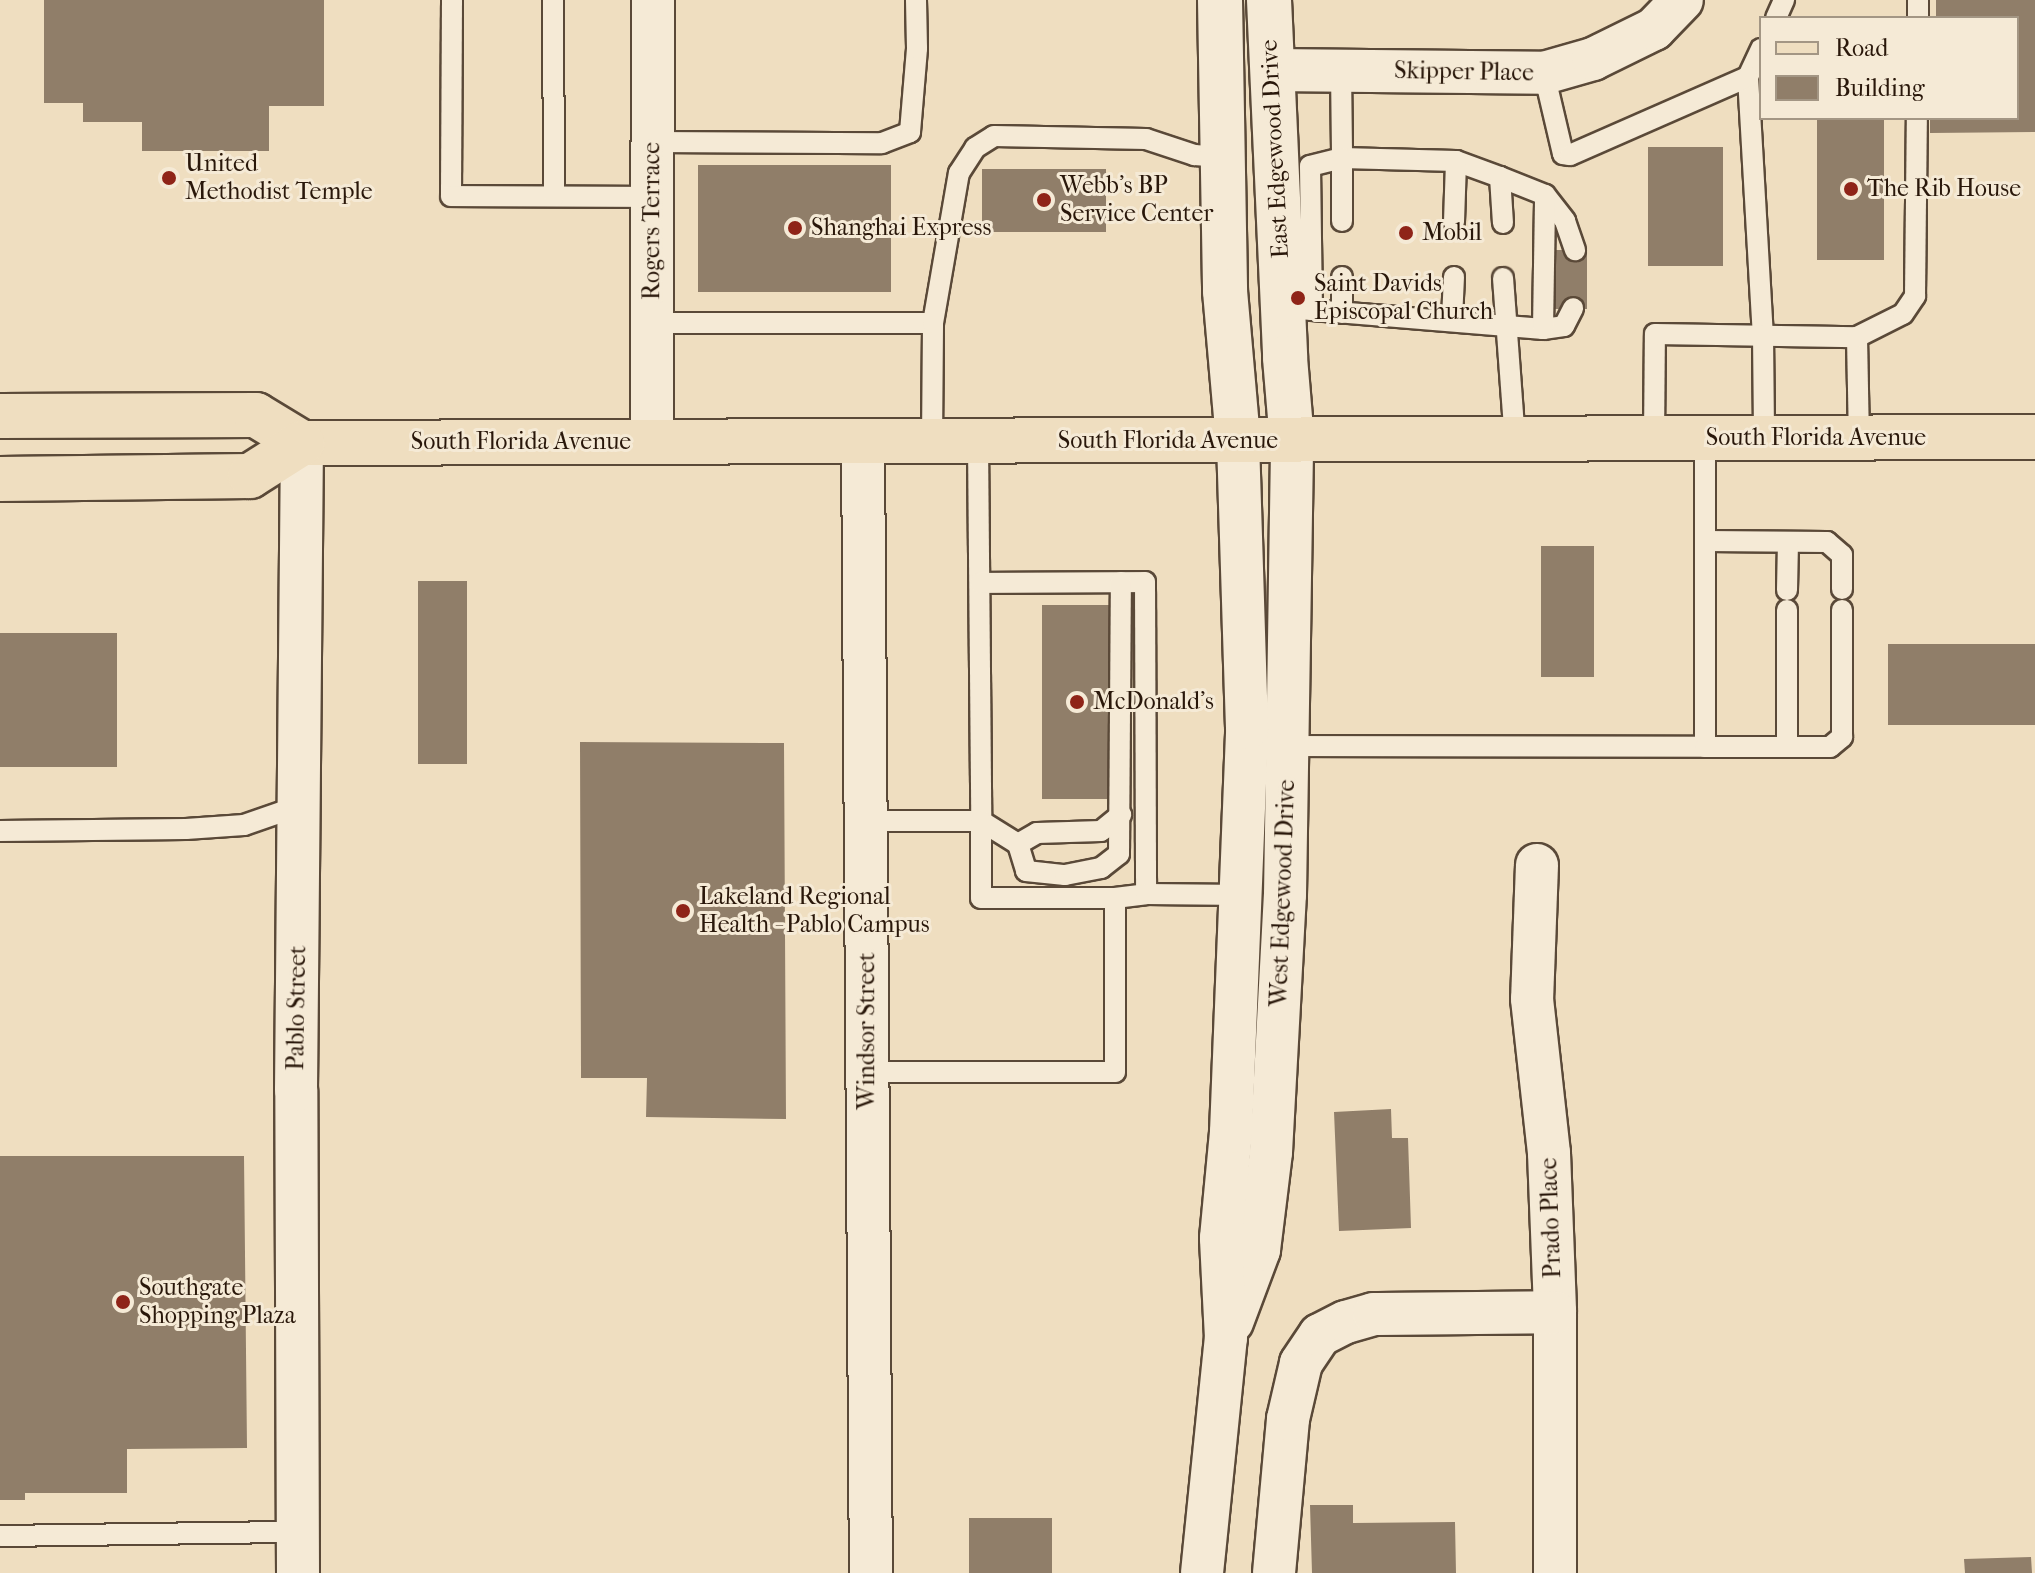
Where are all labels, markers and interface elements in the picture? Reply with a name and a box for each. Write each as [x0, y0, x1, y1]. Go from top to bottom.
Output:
legend [1759, 16, 2019, 120]
text: Road [1835, 34, 1888, 62]
street label: East Edgewood Drive [1255, 39, 1295, 259]
street label: Skipper Place [1394, 56, 1534, 88]
text: Building [1835, 74, 1925, 102]
street label: Rogers Terrace [638, 142, 666, 300]
place label: United Methodist Temple [185, 150, 372, 206]
marker: United Methodist Temple [160, 169, 178, 187]
place label: Webb's BP Service Center [1060, 172, 1213, 228]
place label: The Rib House [1867, 175, 2021, 203]
marker: The Rib House [1842, 180, 1860, 198]
marker: Webb's BP Service Center [1035, 191, 1053, 209]
place label: Shanghai Express [811, 214, 991, 242]
marker: Shanghai Express [786, 219, 804, 237]
place label: Mobil [1422, 219, 1482, 247]
marker: Mobil [1397, 224, 1415, 242]
place label: Saint Davids Episcopal Church [1314, 270, 1493, 326]
marker: Saint Davids Episcopal Church [1289, 289, 1307, 307]
street label: South Florida Avenue [1706, 424, 1926, 452]
street label: South Florida Avenue [1058, 427, 1278, 455]
street label: South Florida Avenue [411, 428, 631, 456]
place label: McDonald's [1093, 688, 1214, 716]
marker: McDonald's [1068, 693, 1086, 711]
street label: West Edgewood Drive [1265, 779, 1301, 1007]
place label: Lakeland Regional Health - Pablo Campus [699, 883, 930, 939]
marker: Lakeland Regional Health - Pablo Campus [674, 902, 692, 920]
street label: Pablo Street [282, 945, 312, 1071]
street label: Windsor Street [853, 953, 881, 1109]
street label: Prado Place [1535, 1157, 1567, 1279]
place label: Southgate Shopping Plaza [139, 1274, 296, 1330]
marker: Southgate Shopping Plaza [114, 1293, 132, 1311]

